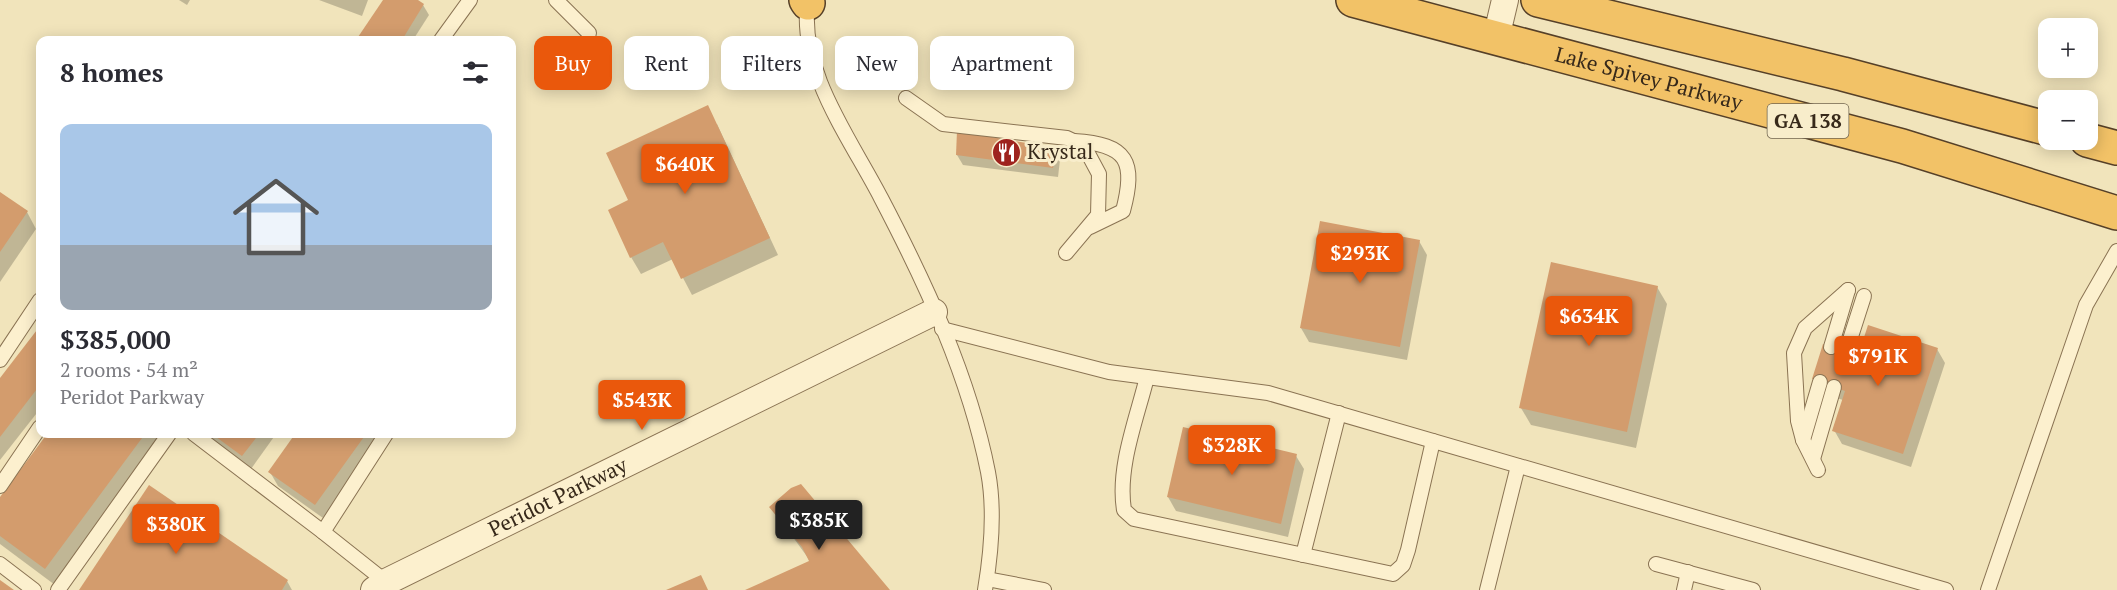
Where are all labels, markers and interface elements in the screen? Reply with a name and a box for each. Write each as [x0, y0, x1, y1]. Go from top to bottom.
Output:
map controls [2038, 18, 2098, 150]
button: + [2038, 18, 2098, 78]
chip: Buy [534, 36, 612, 90]
chip: Rent [624, 36, 709, 90]
chip: Filters [721, 36, 823, 90]
chip: New [835, 36, 918, 90]
chip: Apartment [930, 36, 1074, 90]
street label: Lake Spivey Parkway [1552, 39, 1746, 116]
text: 8 homes [60, 55, 164, 89]
icon: filters [459, 56, 492, 89]
button: − [2038, 90, 2098, 150]
road number: GA 138 [1768, 104, 1848, 138]
restaurant icon: Krystal [990, 136, 1022, 168]
place label: Krystal [1027, 137, 1093, 165]
pin: $640K [643, 144, 727, 195]
text: $640K [655, 150, 715, 177]
icon: home [222, 163, 330, 271]
pin: $293K [1318, 233, 1402, 284]
text: $293K [1330, 239, 1390, 266]
pin: $634K [1547, 296, 1631, 347]
text: $634K [1559, 302, 1619, 329]
text: $385,000 [60, 322, 171, 356]
pin: $791K [1836, 336, 1920, 387]
text: $791K [1848, 342, 1908, 369]
text: 2 rooms · 54 m² [60, 356, 198, 383]
pin: $543K [600, 380, 684, 431]
text: Peridot Parkway [60, 383, 204, 410]
text: $543K [612, 386, 672, 413]
pin: $328K [1190, 425, 1274, 476]
text: $328K [1202, 431, 1262, 458]
street label: Peridot Parkway [483, 450, 632, 542]
pin: $385K [777, 500, 861, 551]
pin: $380K [134, 504, 218, 555]
text: $385K [789, 506, 849, 533]
text: $380K [146, 510, 206, 537]

